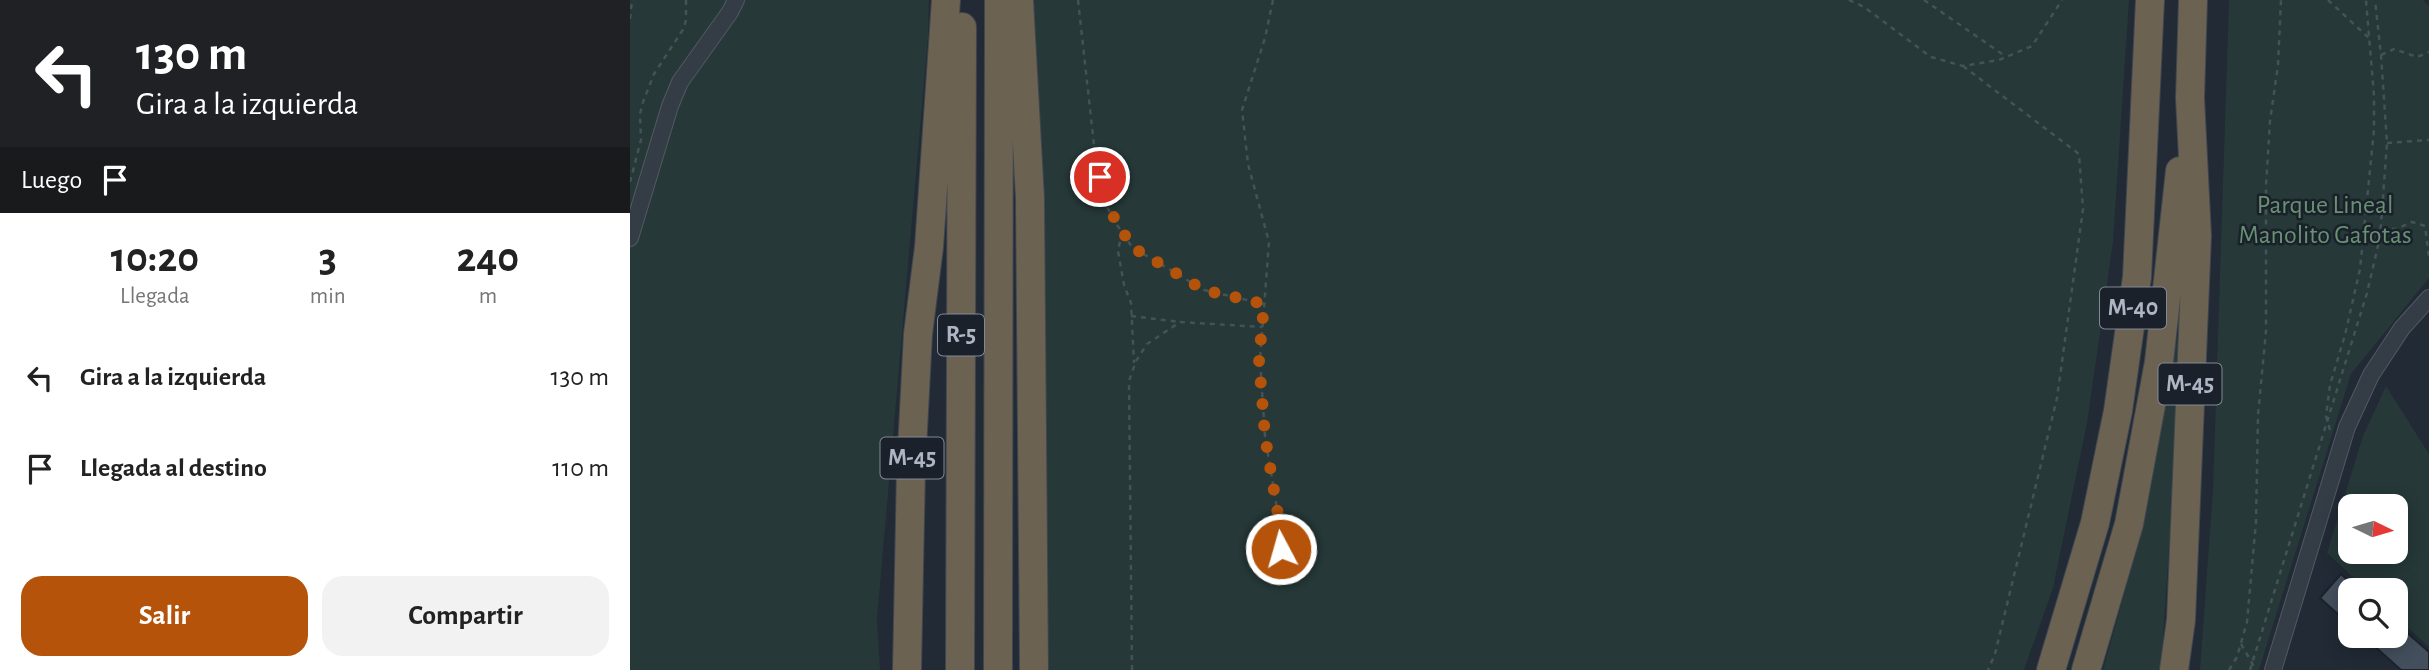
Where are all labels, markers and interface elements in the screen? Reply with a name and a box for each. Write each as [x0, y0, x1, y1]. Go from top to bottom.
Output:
icon: left [21, 28, 112, 119]
text: 130 m [136, 30, 247, 79]
text: Gira a la izquierda [136, 88, 358, 120]
pin [1070, 147, 1130, 207]
icon: arrive [1081, 158, 1119, 196]
icon: arrive [96, 161, 134, 199]
text: Luego [21, 167, 82, 193]
park label: Parque Lineal Manolito Gafotas [2238, 192, 2412, 248]
text: 10:20 [111, 237, 199, 279]
text: 3 [319, 237, 337, 279]
text: 240 [456, 237, 519, 279]
text: Llegada [120, 285, 190, 308]
text: min [310, 285, 346, 308]
text: m [479, 285, 497, 308]
road number: M-40 [2100, 288, 2166, 328]
road number: R-5 [938, 314, 984, 356]
icon: left [21, 359, 59, 397]
road number: M-45 [2158, 363, 2222, 404]
text: Gira a la izquierda [80, 364, 266, 390]
text: 130 m [551, 364, 609, 390]
road number: M-45 [880, 438, 944, 478]
icon: arrive [21, 450, 59, 488]
text: Llegada al destino [80, 455, 267, 481]
text: 110 m [552, 455, 609, 481]
north arrow [2338, 494, 2408, 564]
map controls [2338, 494, 2408, 648]
position arrow [1244, 512, 1318, 586]
button: Salir [21, 576, 308, 656]
button: Compartir [322, 576, 609, 656]
button: search [2338, 578, 2408, 648]

